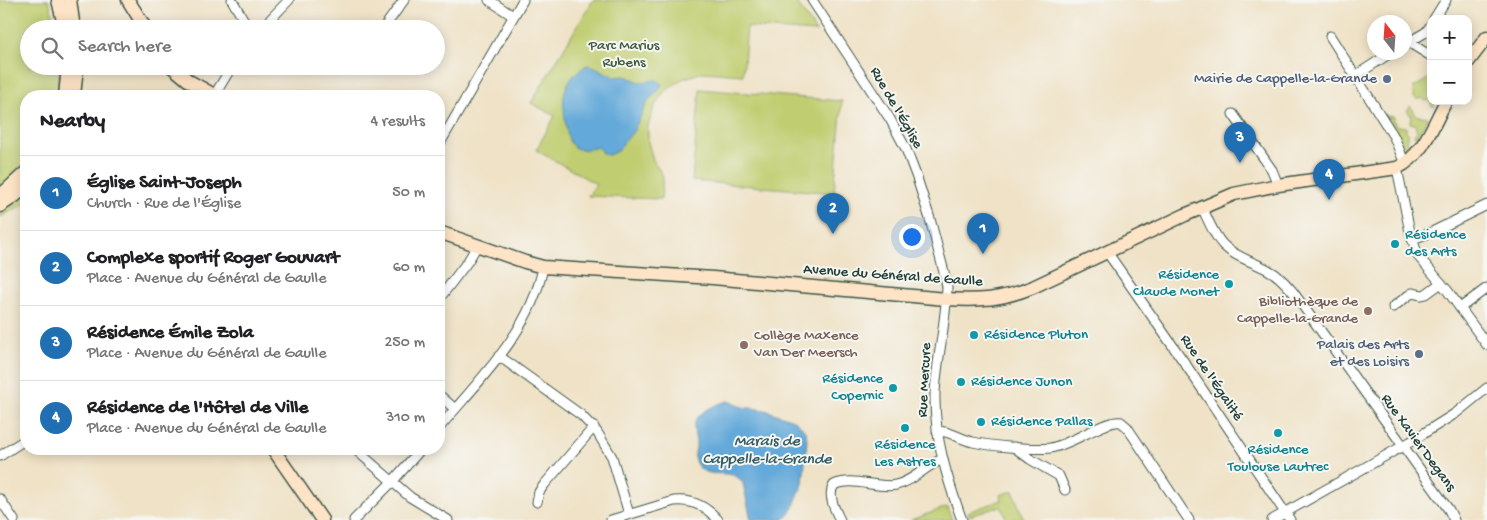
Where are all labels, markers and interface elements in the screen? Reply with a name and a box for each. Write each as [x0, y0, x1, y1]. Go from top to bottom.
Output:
north arrow [1367, 15, 1412, 60]
map controls [1427, 15, 1472, 105]
button: + [1427, 15, 1472, 60]
search box [20, 20, 445, 75]
icon: search [38, 34, 66, 62]
text: Search here [78, 36, 172, 59]
park label: Parc Marius Rubens [588, 37, 660, 72]
button: − [1427, 60, 1472, 105]
street label: Rue de l'Église [865, 64, 927, 152]
place label: Mairie de Cappelle-la-Grande [1194, 70, 1377, 88]
marker: Mairie de Cappelle-la-Grande [1381, 73, 1393, 85]
text: Nearby [40, 110, 105, 135]
text: 4 results [370, 113, 425, 132]
pin: 3 [1224, 122, 1256, 163]
pin: 4 [1313, 159, 1345, 200]
text: Église Saint-Joseph [87, 172, 242, 195]
text: 1 [53, 184, 59, 203]
text: 50 m [392, 184, 425, 203]
pin: 2 [817, 193, 849, 234]
text: Church · Rue de l'Église [87, 195, 241, 214]
pin: 1 [967, 213, 999, 254]
your location [899, 224, 925, 250]
place label: Résidence des Arts [1405, 226, 1466, 261]
marker: Résidence des Arts [1389, 238, 1401, 250]
text: Complexe sportif Roger Gouvart [87, 247, 339, 270]
text: 2 [52, 259, 60, 278]
text: 60 m [393, 259, 425, 278]
street label: Avenue du Général de Gaulle [803, 261, 984, 291]
place label: Résidence Claude Monet [1133, 266, 1221, 301]
text: Place · Avenue du Général de Gaulle [87, 270, 326, 289]
marker: Résidence Claude Monet [1223, 278, 1235, 290]
place label: Bibliothèque de Cappelle-la-Grande [1237, 293, 1358, 328]
marker: Bibliothèque de Cappelle-la-Grande [1362, 305, 1374, 317]
text: Résidence Émile Zola [87, 322, 253, 345]
place label: Résidence Pluton [984, 326, 1088, 344]
place label: Collège Maxence Van Der Meersch [753, 327, 859, 362]
marker: Résidence Pluton [968, 329, 980, 341]
street label: Rue de l'Égalité [1176, 332, 1247, 425]
text: 3 [52, 334, 60, 353]
text: 250 m [385, 334, 425, 353]
place label: Palais des Arts et des Loisirs [1316, 336, 1409, 371]
marker: Collège Maxence Van Der Meersch [738, 339, 750, 351]
street label: Rue Mercure [914, 342, 936, 418]
text: Place · Avenue du Général de Gaulle [87, 345, 326, 364]
marker: Palais des Arts et des Loisirs [1413, 348, 1425, 360]
place label: Résidence Copernic [822, 370, 884, 405]
place label: Résidence Junon [971, 373, 1072, 391]
marker: Résidence Junon [955, 376, 967, 388]
marker: Résidence Copernic [887, 382, 899, 394]
street label: Rue Xavier Degans [1377, 391, 1460, 496]
text: Résidence de l'Hôtel de Ville [87, 397, 308, 420]
text: 4 [52, 409, 60, 428]
text: 310 m [386, 409, 425, 428]
place label: Résidence Pallas [991, 413, 1093, 431]
marker: Résidence Pallas [975, 416, 987, 428]
text: Place · Avenue du Général de Gaulle [87, 420, 326, 439]
marker: Résidence Les Astres [899, 422, 911, 434]
marker: Résidence Toulouse Lautrec [1272, 427, 1284, 439]
water label: Marais de Cappelle-la-Grande [702, 433, 832, 470]
place label: Résidence Les Astres [874, 436, 936, 471]
place label: Résidence Toulouse Lautrec [1227, 441, 1329, 476]

